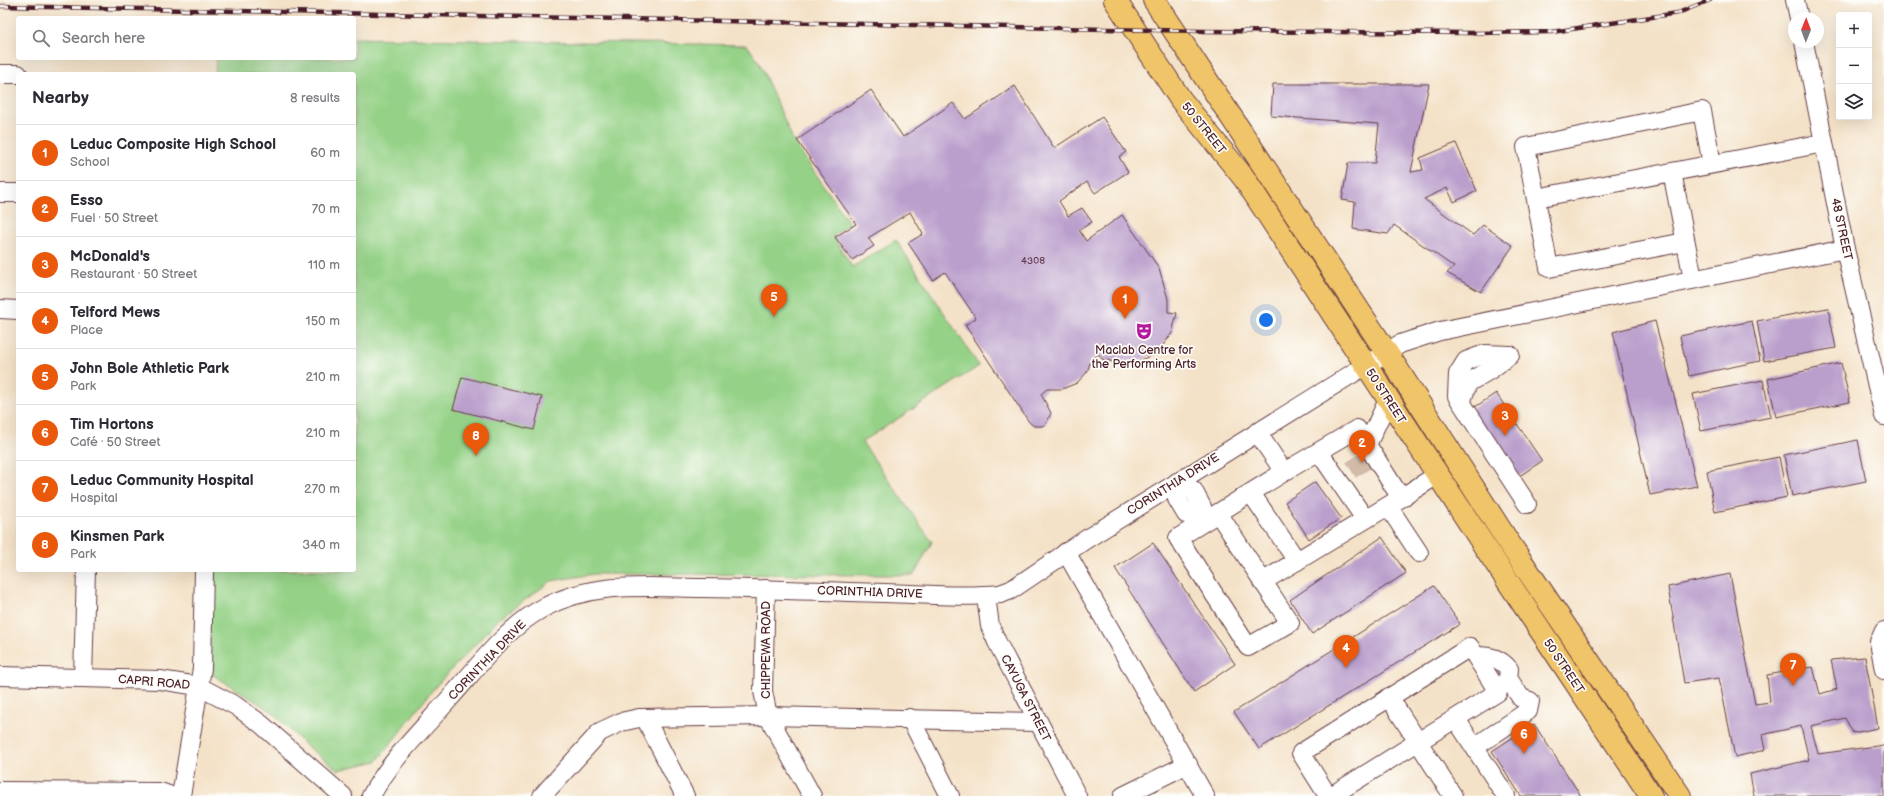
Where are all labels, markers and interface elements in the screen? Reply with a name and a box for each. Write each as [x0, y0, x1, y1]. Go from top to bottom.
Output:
north arrow [1788, 12, 1824, 48]
map controls [1836, 12, 1872, 120]
button: + [1836, 12, 1872, 48]
search box [16, 16, 356, 60]
icon: search [30, 27, 52, 49]
text: Search here [62, 29, 145, 48]
button: − [1836, 48, 1872, 84]
button: layers [1836, 84, 1872, 120]
text: Nearby [32, 88, 89, 108]
text: 8 results [290, 90, 340, 106]
street label: 50 STREET [1178, 99, 1230, 158]
text: Leduc Composite High School [70, 135, 276, 154]
text: 1 [42, 145, 48, 161]
text: 60 m [310, 145, 340, 161]
text: School [70, 154, 110, 170]
text: Esso [70, 191, 103, 210]
street label: 48 STREET [1828, 197, 1856, 262]
text: 2 [41, 201, 49, 217]
text: 70 m [312, 201, 340, 217]
text: Fuel · 50 Street [70, 210, 158, 226]
text: McDonald's [70, 247, 150, 266]
house number: 4308 [1021, 255, 1045, 267]
text: 3 [41, 257, 49, 273]
text: 110 m [308, 257, 340, 273]
text: Restaurant · 50 Street [70, 266, 197, 282]
pin: 5 [761, 284, 787, 317]
pin: 1 [1112, 286, 1138, 319]
text: Telford Mews [70, 303, 160, 322]
your location [1256, 310, 1276, 330]
text: 4 [41, 313, 49, 329]
text: 150 m [306, 313, 340, 329]
theatre icon: Maclab Centre for the Performing Arts [1134, 321, 1154, 341]
text: Place [70, 322, 103, 338]
place label: Maclab Centre for the Performing Arts [1092, 343, 1196, 372]
text: John Bole Athletic Park [70, 359, 229, 378]
street label: 50 STREET [1362, 366, 1409, 427]
text: 5 [41, 369, 49, 385]
text: 210 m [306, 369, 340, 385]
text: Park [70, 378, 96, 394]
pin: 3 [1492, 403, 1518, 436]
text: Tim Hortons [70, 415, 154, 434]
pin: 8 [463, 423, 489, 456]
text: 6 [41, 425, 49, 441]
text: 210 m [306, 425, 340, 441]
pin: 2 [1349, 430, 1375, 463]
text: Café · 50 Street [70, 434, 160, 450]
street label: CORINTHIA DRIVE [1125, 450, 1222, 519]
text: Leduc Community Hospital [70, 471, 254, 490]
text: 7 [41, 481, 49, 497]
text: 270 m [304, 481, 340, 497]
text: Hospital [70, 490, 118, 506]
text: Kinsmen Park [70, 527, 164, 546]
text: 8 [41, 537, 49, 553]
text: 340 m [302, 537, 340, 553]
text: Park [70, 546, 96, 562]
street label: CORINTHIA DRIVE [817, 583, 923, 602]
street label: CHIPPEWA ROAD [759, 601, 774, 699]
street label: CORINTHIA DRIVE [445, 617, 529, 704]
pin: 4 [1333, 635, 1359, 668]
street label: 50 STREET [1540, 636, 1588, 697]
street label: CAYUGA STREET [997, 652, 1054, 745]
pin: 7 [1780, 653, 1806, 686]
street label: CAPRI ROAD [117, 672, 191, 693]
pin: 6 [1511, 721, 1537, 754]

